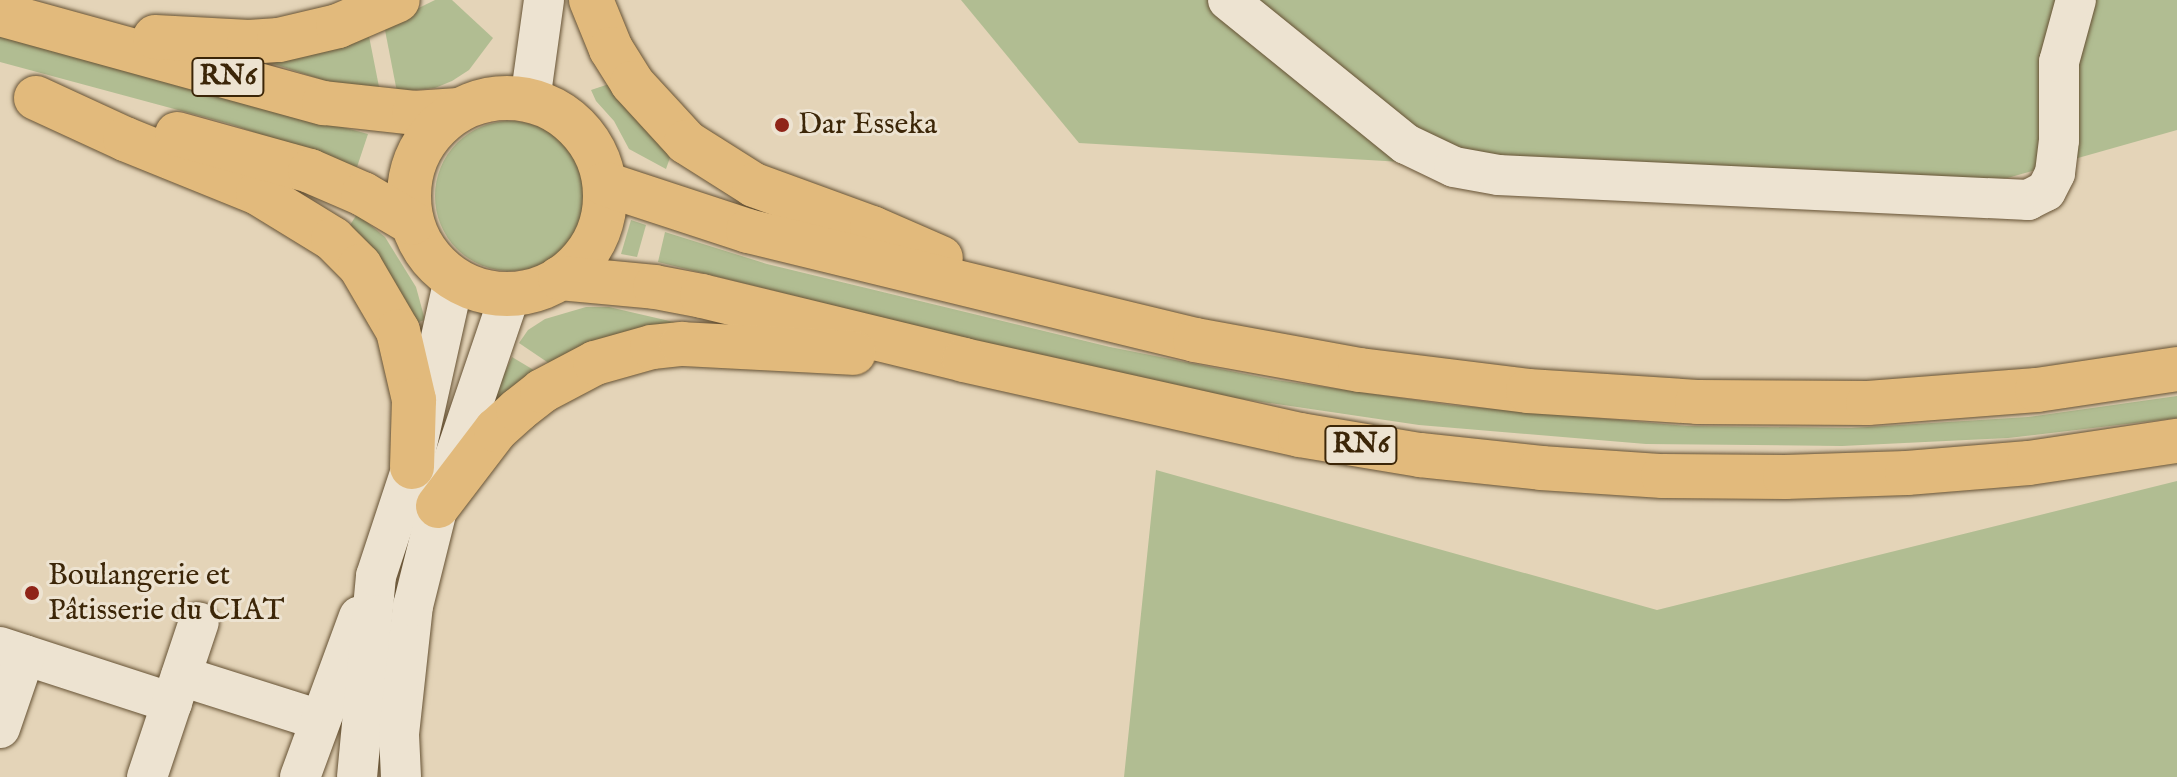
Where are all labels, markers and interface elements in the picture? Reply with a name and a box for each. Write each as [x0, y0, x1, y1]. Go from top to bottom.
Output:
road number: RN6 [190, 53, 266, 101]
place label: Dar Esseka [798, 107, 937, 143]
marker: Dar Esseka [773, 116, 791, 134]
road number: RN6 [1323, 421, 1399, 469]
place label: Boulangerie et Pâtisserie du CIAT [48, 558, 284, 628]
marker: Boulangerie et Pâtisserie du CIAT [23, 584, 41, 602]

